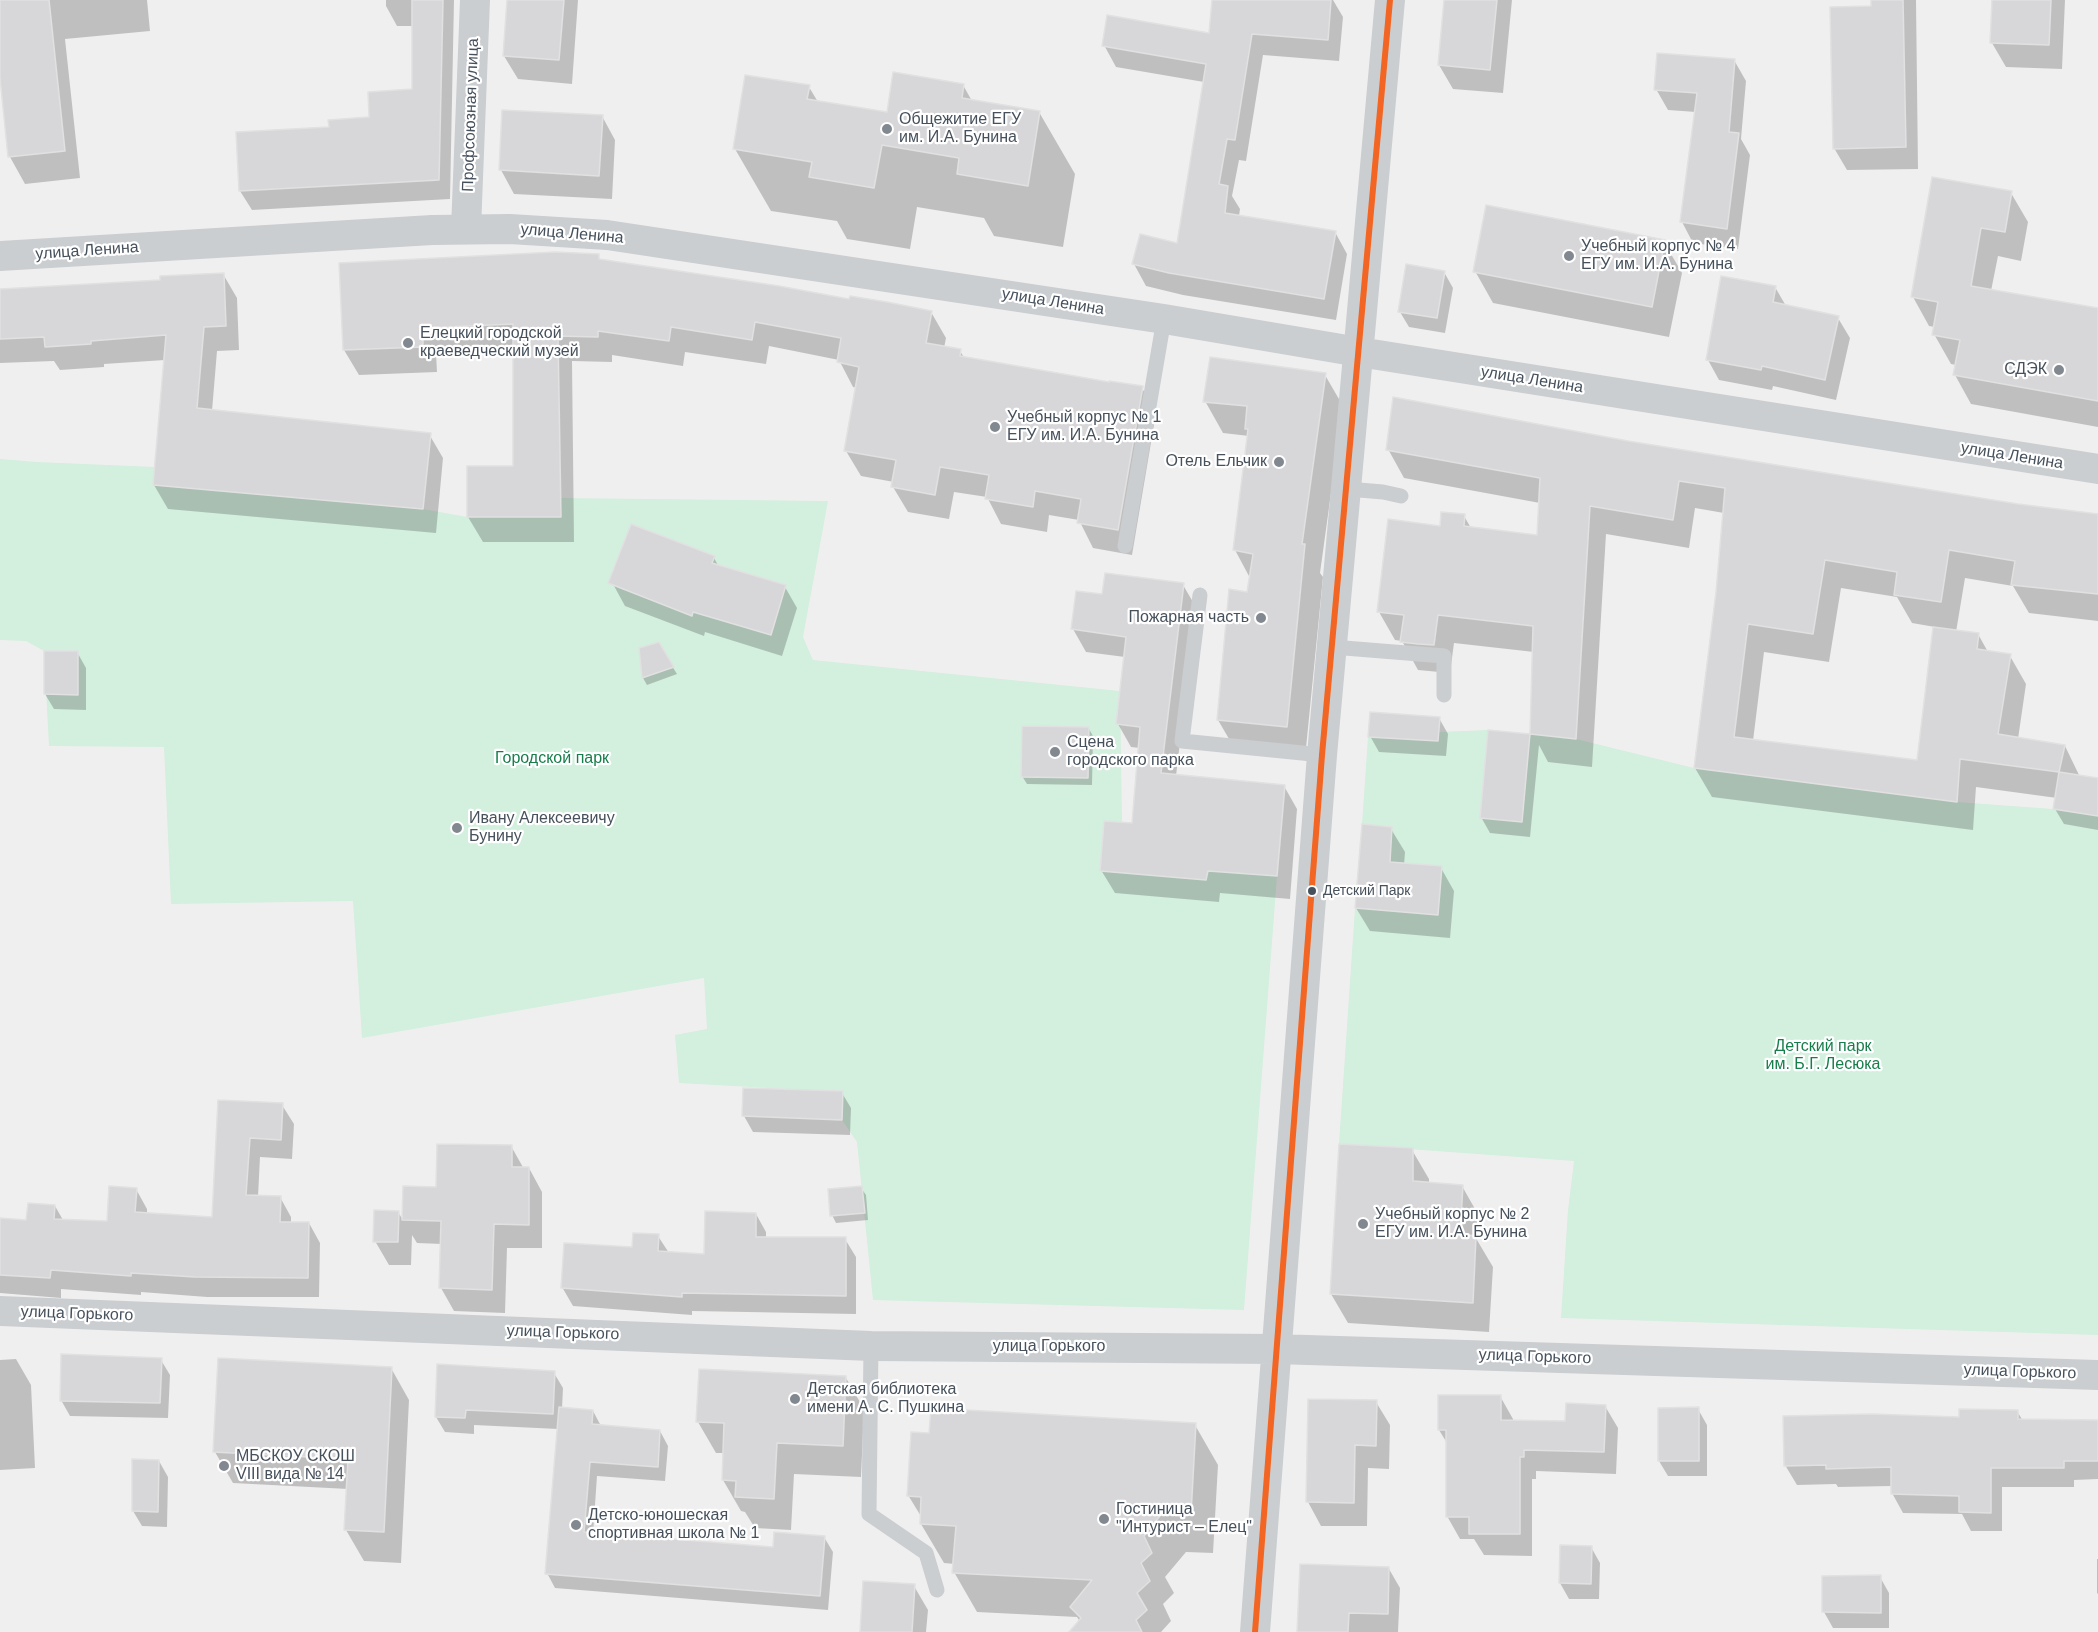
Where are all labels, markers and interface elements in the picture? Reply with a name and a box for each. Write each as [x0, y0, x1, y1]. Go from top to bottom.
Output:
street label: Профсоюзная улица [459, 38, 483, 192]
place label: Общежитие ЕГУ им. И.А. Бунина [899, 110, 1021, 148]
marker: Общежитие ЕГУ им. И.А. Бунина [880, 122, 894, 136]
street label: улица Ленина [520, 220, 624, 248]
place label: Учебный корпус № 4 ЕГУ им. И.А. Бунина [1581, 237, 1736, 275]
street label: улица Ленина [35, 238, 139, 264]
marker: Учебный корпус № 4 ЕГУ им. И.А. Бунина [1562, 249, 1576, 263]
street label: улица Ленина [1000, 284, 1106, 320]
place label: Елецкий городской краеведческий музей [420, 324, 579, 362]
marker: Елецкий городской краеведческий музей [401, 336, 415, 350]
place label: СДЭК [2004, 360, 2047, 380]
street label: улица Ленина [1479, 362, 1585, 398]
marker: СДЭК [2052, 363, 2066, 377]
place label: Учебный корпус № 1 ЕГУ им. И.А. Бунина [1007, 408, 1162, 446]
marker: Учебный корпус № 1 ЕГУ им. И.А. Бунина [988, 420, 1002, 434]
street label: улица Ленина [1959, 438, 2065, 474]
place label: Отель Ельчик [1165, 452, 1267, 472]
marker: Отель Ельчик [1272, 455, 1286, 469]
place label: Пожарная часть [1129, 608, 1249, 628]
marker: Пожарная часть [1254, 611, 1268, 625]
place label: Сцена городского парка [1067, 733, 1194, 771]
marker: Сцена городского парка [1048, 745, 1062, 759]
park label: Городской парк [495, 749, 609, 769]
place label: Ивану Алексеевичу Бунину [469, 809, 615, 847]
marker: Ивану Алексеевичу Бунину [450, 821, 464, 835]
place label: Детский Парк [1323, 883, 1410, 899]
marker: Детский Парк [1306, 885, 1318, 897]
park label: Детский парк им. Б.Г. Лесюка [1765, 1037, 1881, 1075]
place label: Учебный корпус № 2 ЕГУ им. И.А. Бунина [1375, 1205, 1530, 1243]
marker: Учебный корпус № 2 ЕГУ им. И.А. Бунина [1356, 1217, 1370, 1231]
street label: улица Горького [20, 1302, 134, 1326]
street label: улица Горького [506, 1321, 620, 1345]
street label: улица Горького [993, 1337, 1105, 1357]
street label: улица Горького [1478, 1345, 1592, 1369]
street label: улица Горького [1963, 1360, 2077, 1384]
place label: Детская библиотека имени А. С. Пушкина [807, 1380, 964, 1418]
marker: Детская библиотека имени А. С. Пушкина [788, 1392, 802, 1406]
place label: МБСКОУ СКОШ VIII вида № 14 [236, 1447, 355, 1485]
marker: МБСКОУ СКОШ VIII вида № 14 [217, 1459, 231, 1473]
place label: Гостиница "Интурист – Елец" [1116, 1500, 1252, 1538]
place label: Детско-юношеская спортивная школа № 1 [588, 1506, 759, 1544]
marker: Гостиница "Интурист – Елец" [1097, 1512, 1111, 1526]
marker: Детско-юношеская спортивная школа № 1 [569, 1518, 583, 1532]

